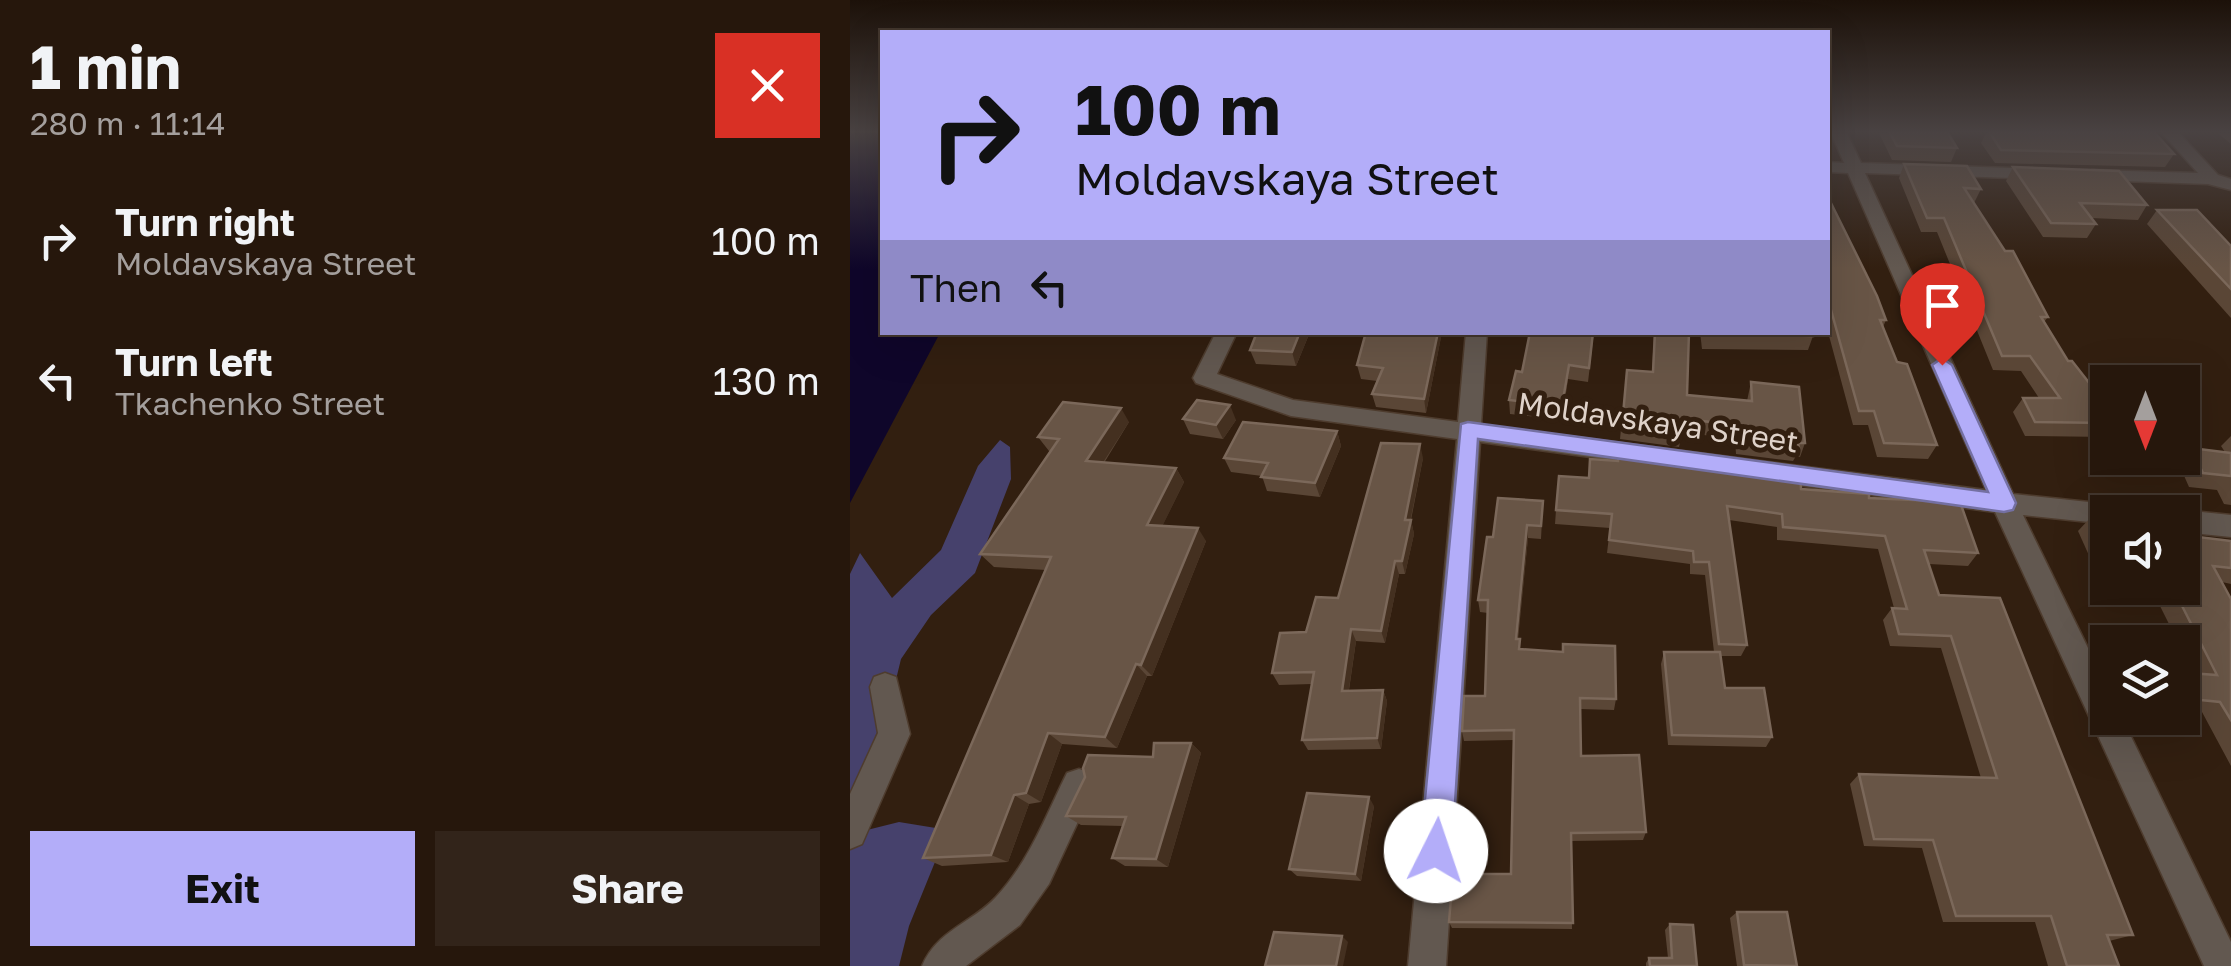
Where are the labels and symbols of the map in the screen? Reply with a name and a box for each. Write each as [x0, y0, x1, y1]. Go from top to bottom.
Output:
pin [1900, 263, 1985, 366]
north arrow [2090, 365, 2200, 475]
street label: Moldavskaya Street [1516, 385, 1801, 460]
position arrow [1384, 799, 1488, 903]

